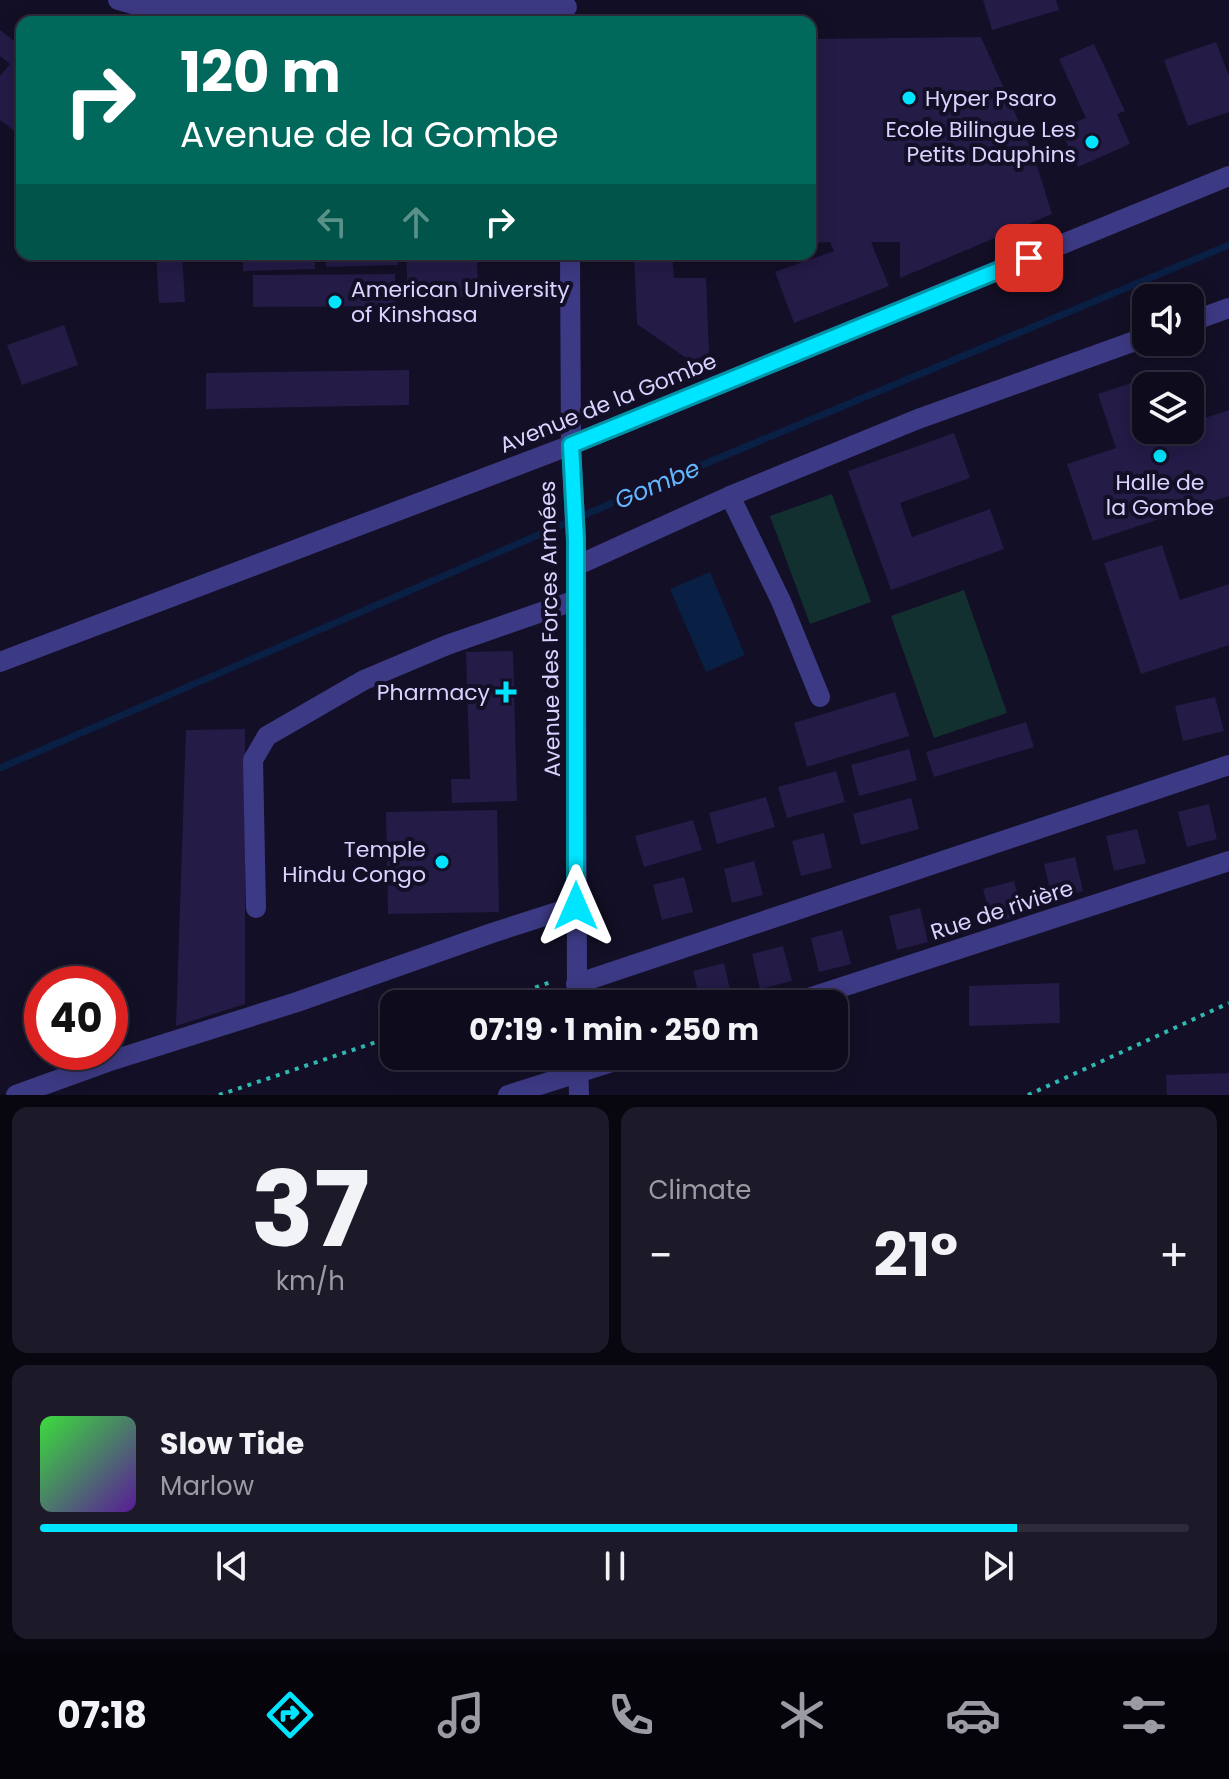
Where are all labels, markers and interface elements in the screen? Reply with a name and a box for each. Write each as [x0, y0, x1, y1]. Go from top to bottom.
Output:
text: 120 m [180, 33, 341, 112]
icon: right [48, 48, 152, 152]
place label: Hyper Psaro [925, 83, 1057, 114]
marker: Hyper Psaro [900, 89, 918, 107]
text: Avenue de la Gombe [180, 109, 559, 160]
place label: Ecole Bilingue Les Petits Dauphins [885, 114, 1076, 170]
marker: Ecole Bilingue Les Petits Dauphins [1083, 133, 1101, 151]
icon: left [310, 200, 354, 244]
icon: ahead [394, 200, 438, 244]
icon: right [478, 200, 522, 244]
pin [995, 224, 1063, 292]
icon: arrive [1007, 236, 1051, 280]
place label: American University of Kinshasa [351, 274, 570, 330]
map controls [1132, 284, 1204, 444]
button: sound [1132, 284, 1204, 356]
marker: American University of Kinshasa [326, 293, 344, 311]
street label: Avenue de la Gombe [495, 345, 721, 461]
button: layers [1132, 372, 1204, 444]
marker: Halle de la Gombe [1151, 447, 1169, 465]
water label: Gombe [609, 451, 705, 517]
place label: Halle de la Gombe [1106, 467, 1214, 523]
street label: Avenue des Forces Armées [532, 480, 568, 778]
place label: Pharmacy [377, 677, 491, 708]
marker: Pharmacy [497, 683, 515, 701]
place label: Temple Hindu Congo [282, 834, 426, 890]
marker: Temple Hindu Congo [433, 853, 451, 871]
position arrow [534, 864, 618, 948]
street label: Rue de rivière [927, 872, 1077, 948]
speed limit sign: 40 [24, 966, 128, 1070]
text: 07:19 · 1 min · 250 m [469, 1008, 759, 1051]
text: 37 [251, 1137, 370, 1282]
text: Climate [649, 1172, 751, 1208]
text: 21° [874, 1213, 958, 1297]
text: − [649, 1225, 673, 1286]
text: + [1159, 1225, 1189, 1286]
text: km/h [276, 1263, 345, 1299]
text: Slow Tide [160, 1422, 304, 1465]
text: Marlow [160, 1468, 254, 1504]
icon: previous [210, 1544, 254, 1588]
icon: pause [593, 1544, 637, 1588]
icon: next [976, 1544, 1020, 1588]
icon: directions [262, 1687, 318, 1743]
icon: music [433, 1687, 489, 1743]
icon: phone [603, 1687, 659, 1743]
icon: climate [774, 1687, 830, 1743]
icon: car [945, 1687, 1001, 1743]
icon: filters [1116, 1687, 1172, 1743]
text: 07:18 [57, 1690, 147, 1741]

